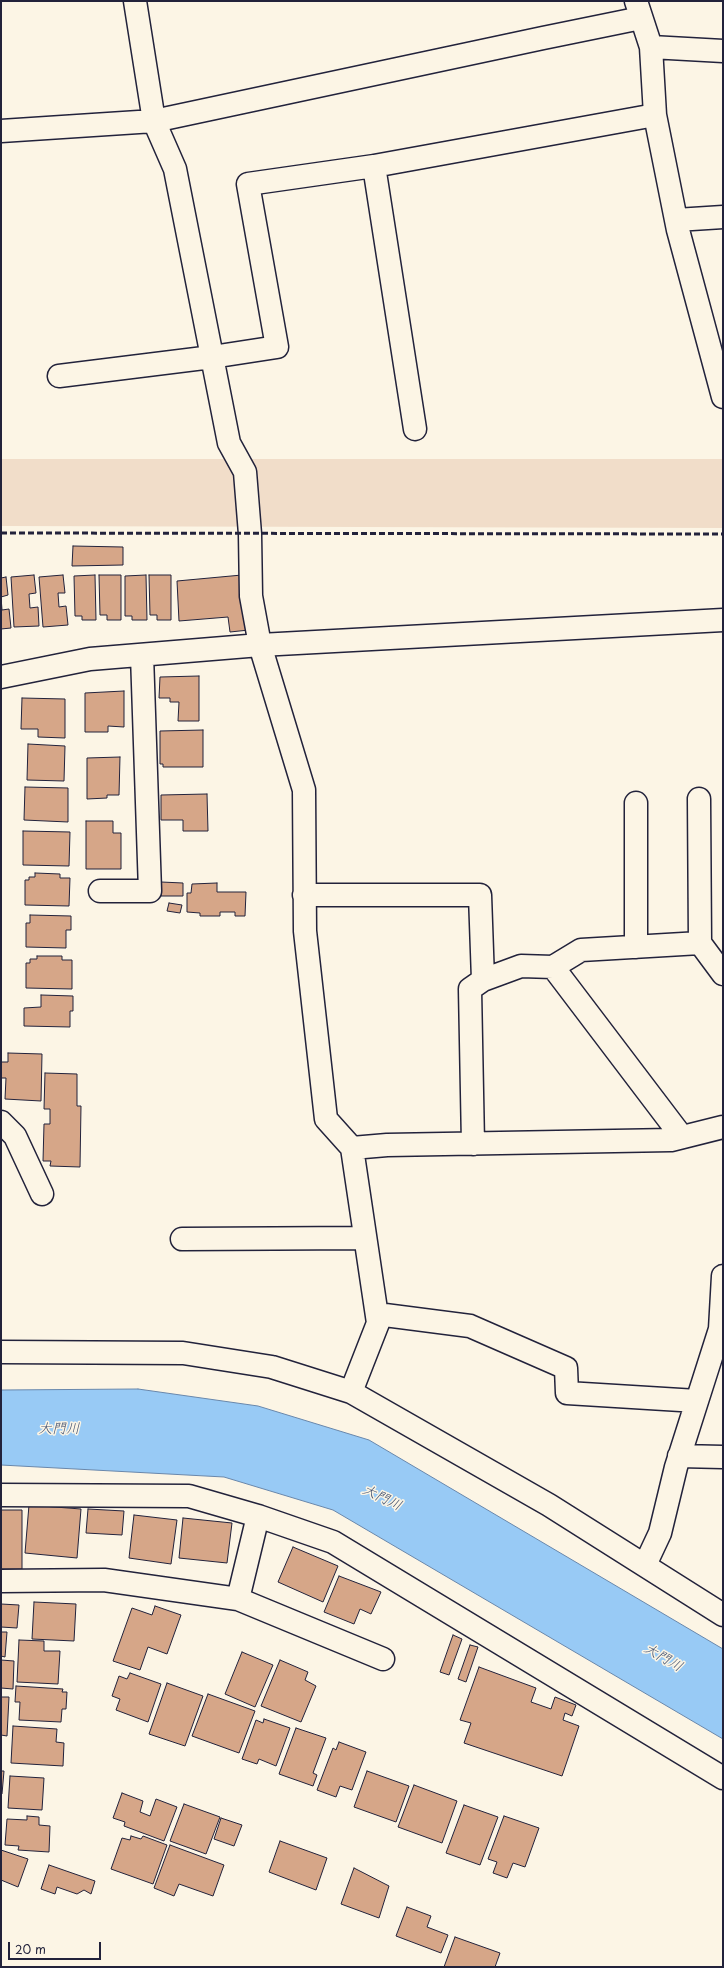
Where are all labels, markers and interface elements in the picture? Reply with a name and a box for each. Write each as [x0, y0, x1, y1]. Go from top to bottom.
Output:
water label: 大門川 [38, 1421, 80, 1437]
water label: 大門川 [359, 1481, 405, 1515]
water label: 大門川 [641, 1640, 685, 1676]
scale bar [10, 1934, 103, 1960]
text: 20 m [15, 1940, 46, 1958]

